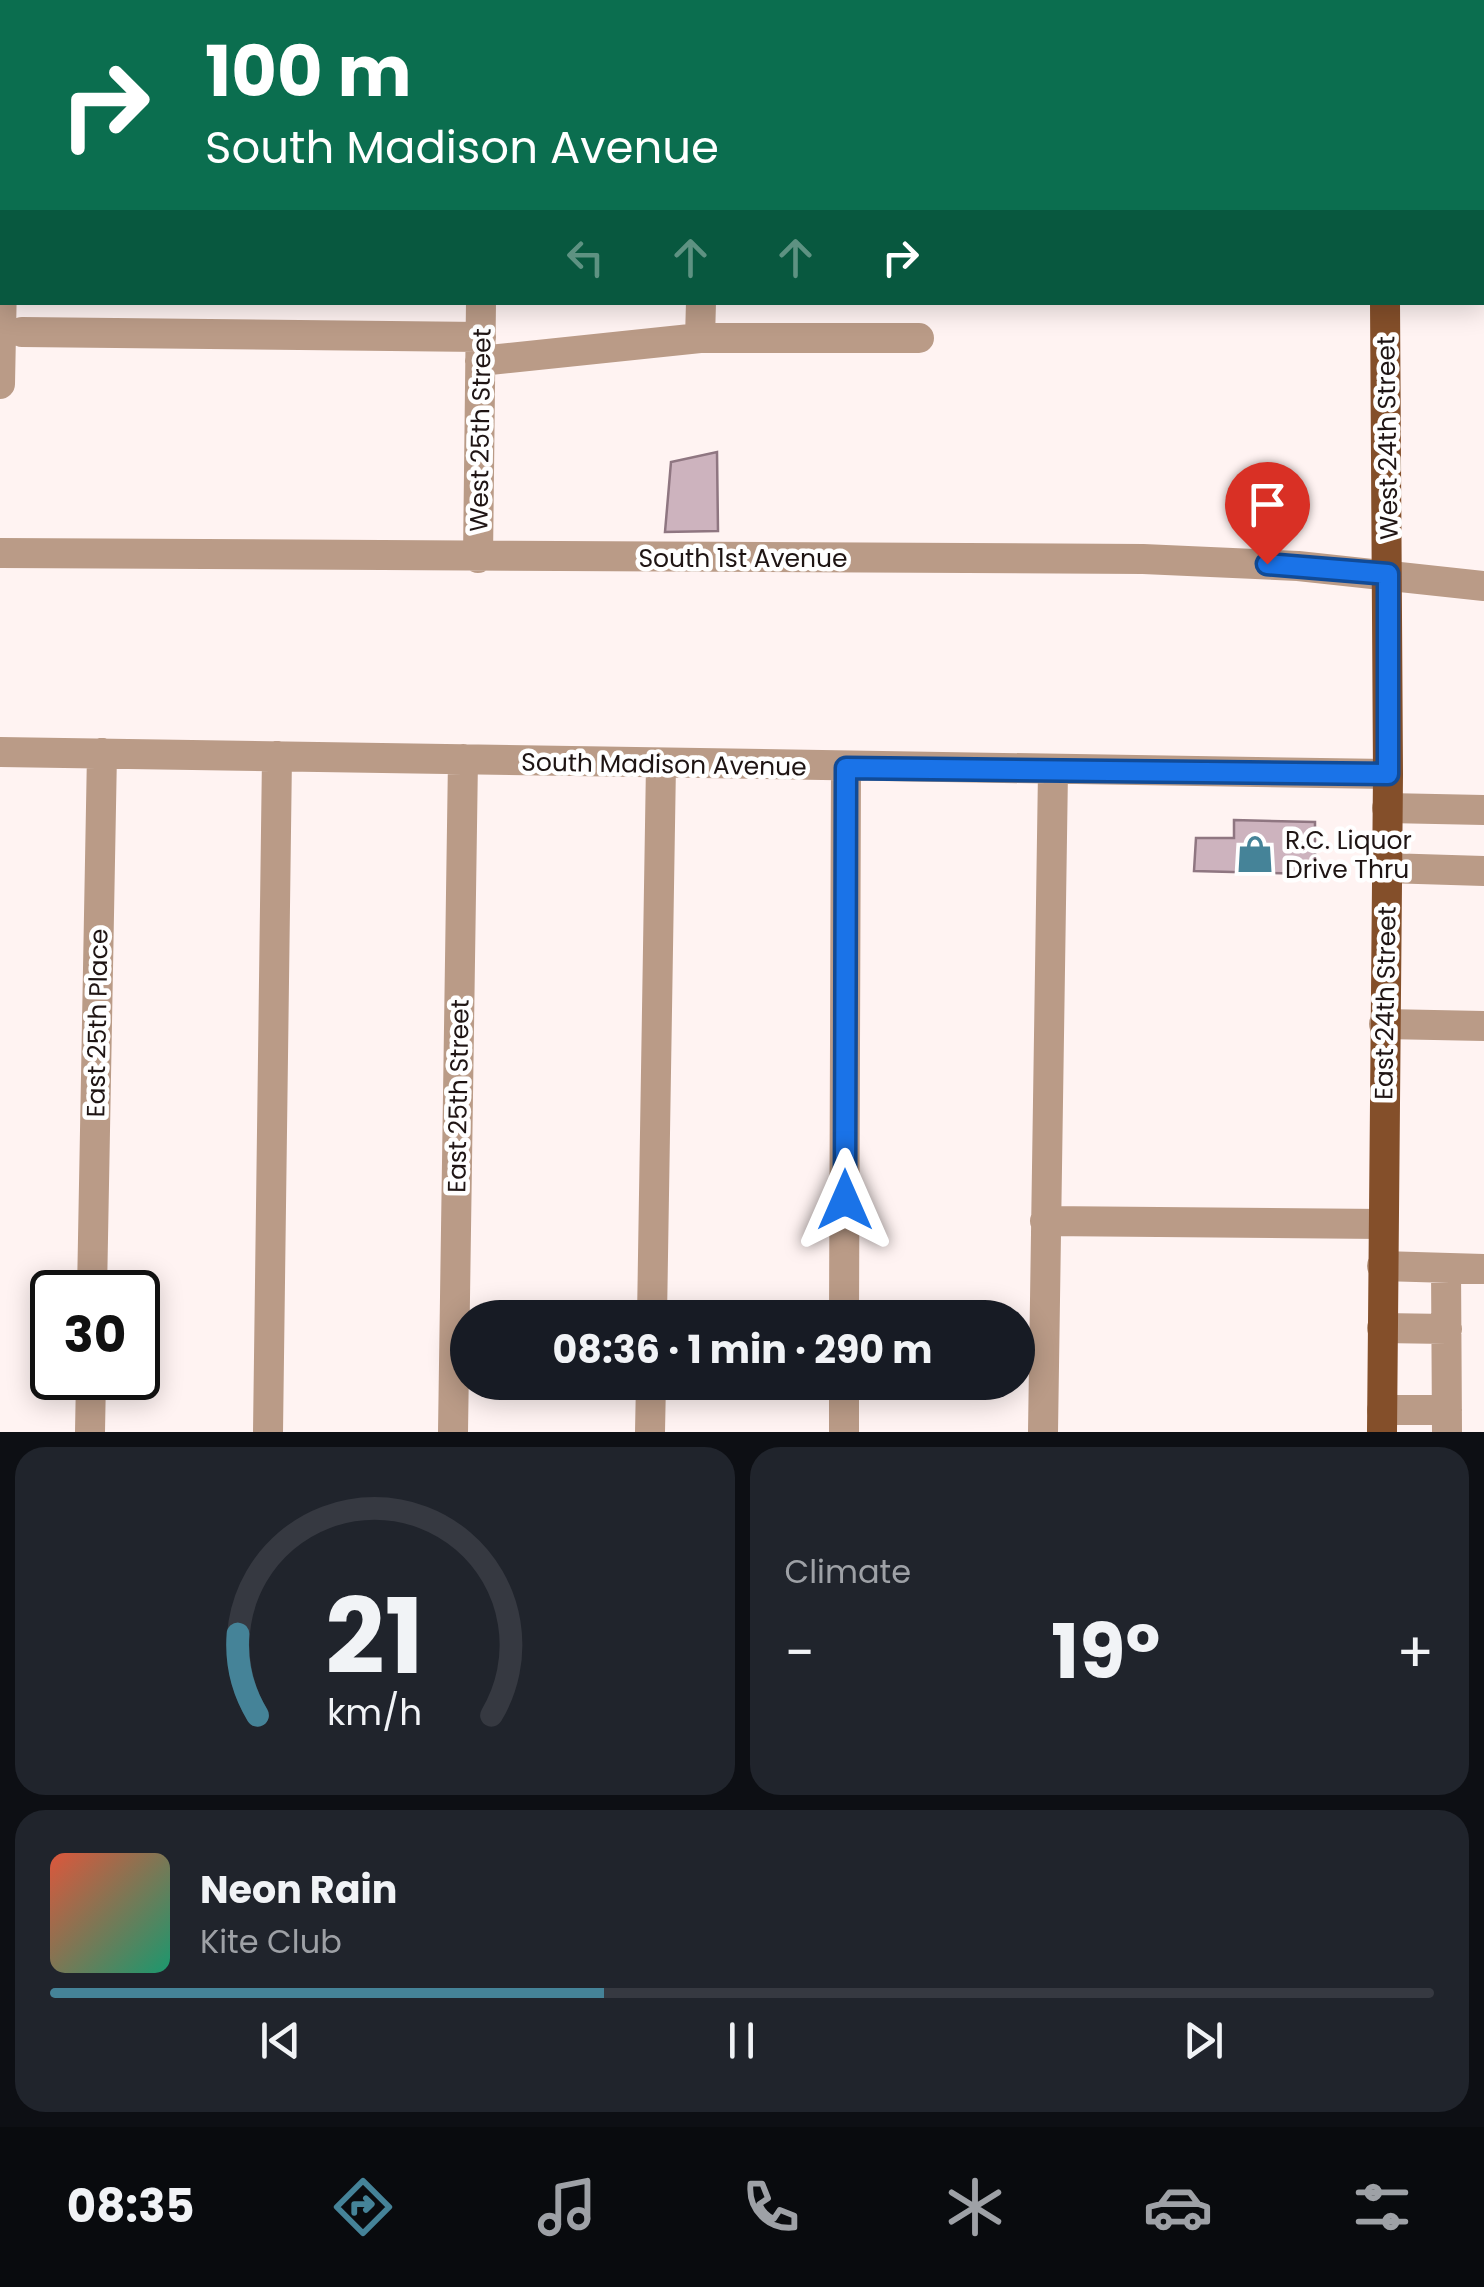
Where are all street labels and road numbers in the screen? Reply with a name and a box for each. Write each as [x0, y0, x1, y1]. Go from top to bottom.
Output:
street label: West 25th Street [461, 328, 500, 532]
street label: West 24th Street [1368, 336, 1407, 540]
street label: South 1st Avenue [638, 541, 848, 576]
street label: South Madison Avenue [521, 745, 807, 784]
street label: East 24th Street [1366, 906, 1405, 1100]
street label: East 25th Place [78, 928, 117, 1118]
street label: East 25th Street [439, 999, 478, 1193]

